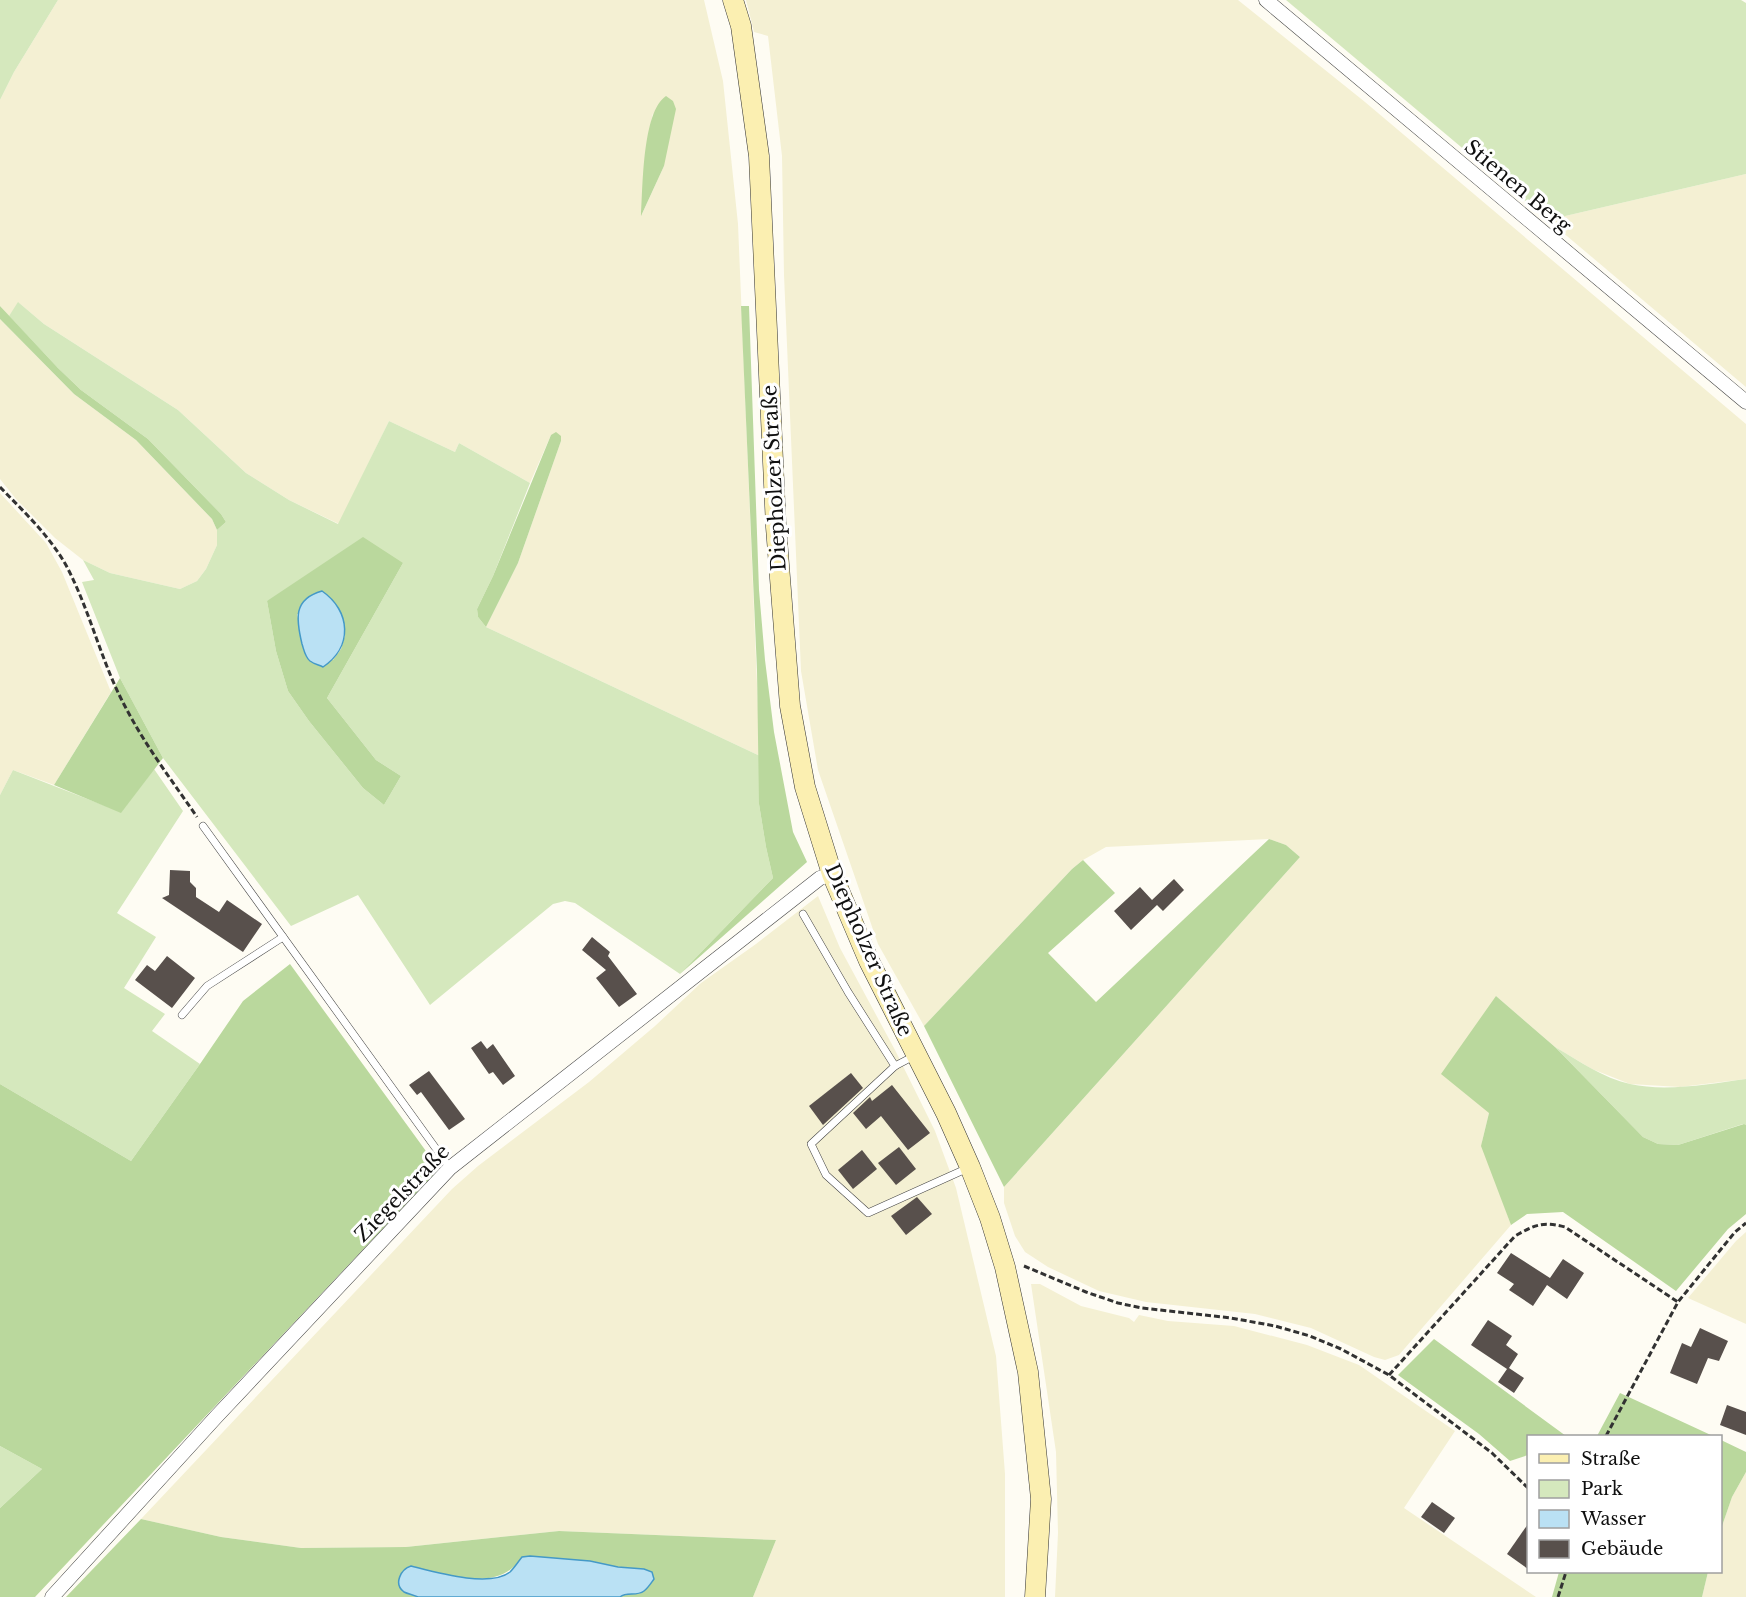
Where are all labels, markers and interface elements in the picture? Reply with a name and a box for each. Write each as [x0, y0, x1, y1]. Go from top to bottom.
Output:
street label: Stienen Berg [1460, 134, 1577, 238]
street label: Diepholzer Straße [757, 384, 791, 572]
street label: Diepholzer Straße [820, 860, 918, 1040]
street label: Ziegelstraße [350, 1139, 454, 1247]
legend [1527, 1435, 1722, 1573]
text: Straße [1581, 1448, 1641, 1470]
text: Park [1581, 1478, 1623, 1500]
text: Wasser [1580, 1508, 1646, 1530]
text: Gebäude [1581, 1538, 1663, 1560]

